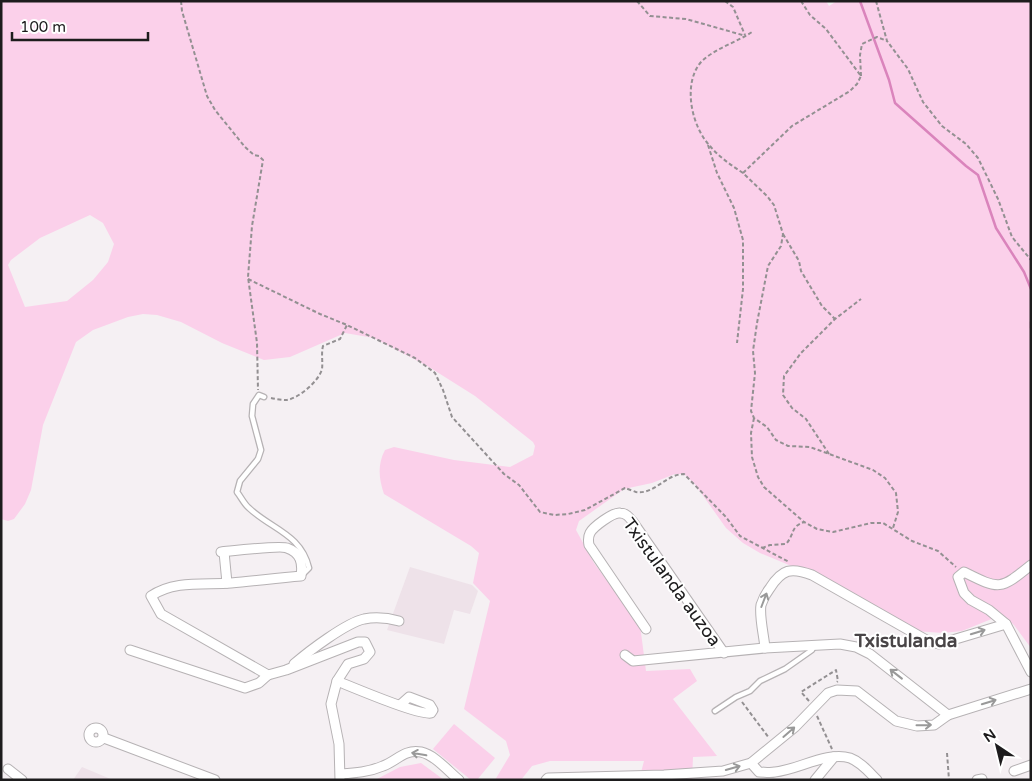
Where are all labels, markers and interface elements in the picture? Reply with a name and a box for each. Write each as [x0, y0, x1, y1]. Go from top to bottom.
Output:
scale bar [12, 10, 149, 42]
text: 100 m [20, 18, 66, 36]
street label: Txistulanda auzoa [618, 514, 726, 650]
one-way arrow [760, 593, 769, 608]
one-way arrow [970, 626, 986, 636]
district label: Txistulanda [854, 630, 957, 652]
one-way arrow [890, 668, 903, 679]
one-way arrow [981, 697, 997, 706]
one-way arrow [916, 720, 932, 730]
north arrow [972, 721, 1022, 771]
one-way arrow [783, 726, 796, 738]
text: N [980, 726, 999, 746]
one-way arrow [411, 748, 427, 758]
one-way arrow [725, 762, 741, 772]

